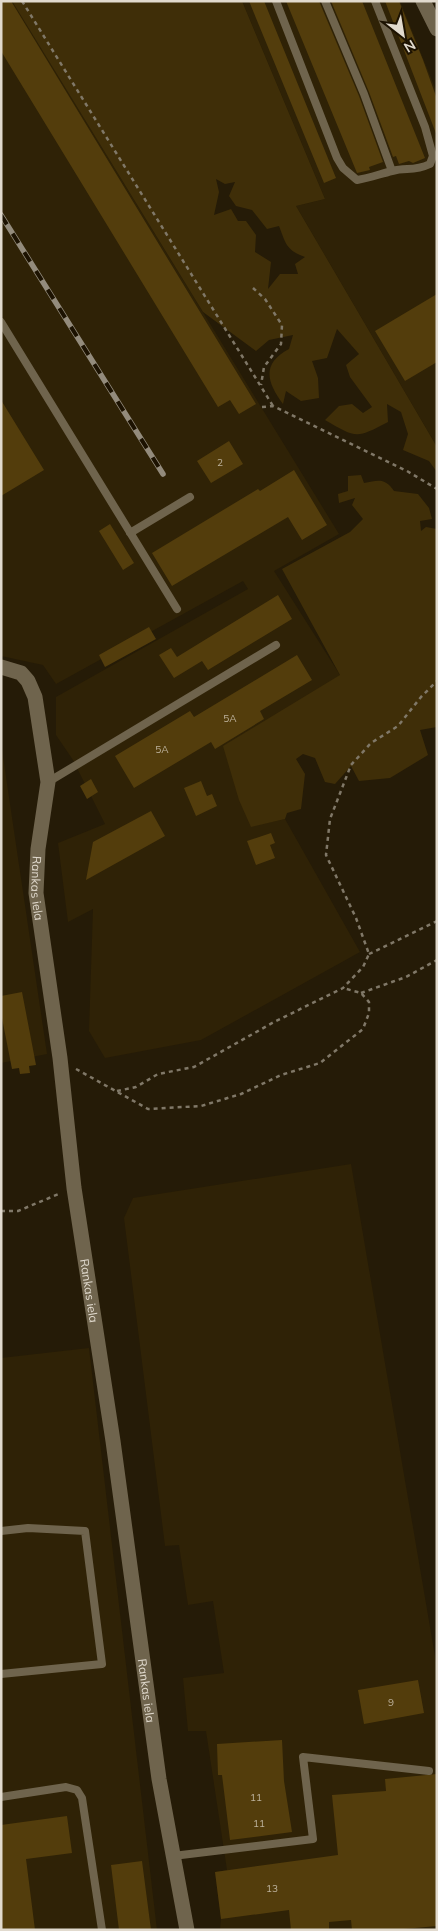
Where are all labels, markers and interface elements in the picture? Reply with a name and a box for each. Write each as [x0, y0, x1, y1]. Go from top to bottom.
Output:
north arrow [378, 10, 428, 60]
text: N [401, 36, 419, 57]
house number: 2 [217, 456, 223, 469]
house number: 5A [223, 712, 237, 725]
house number: 5A [155, 743, 169, 756]
street label: Rankas iela [28, 856, 47, 921]
street label: Rankas iela [77, 1258, 102, 1324]
street label: Rankas iela [135, 1658, 159, 1723]
house number: 9 [388, 1696, 394, 1709]
house number: 11 [250, 1791, 262, 1804]
house number: 11 [253, 1817, 265, 1830]
house number: 13 [266, 1882, 278, 1895]

